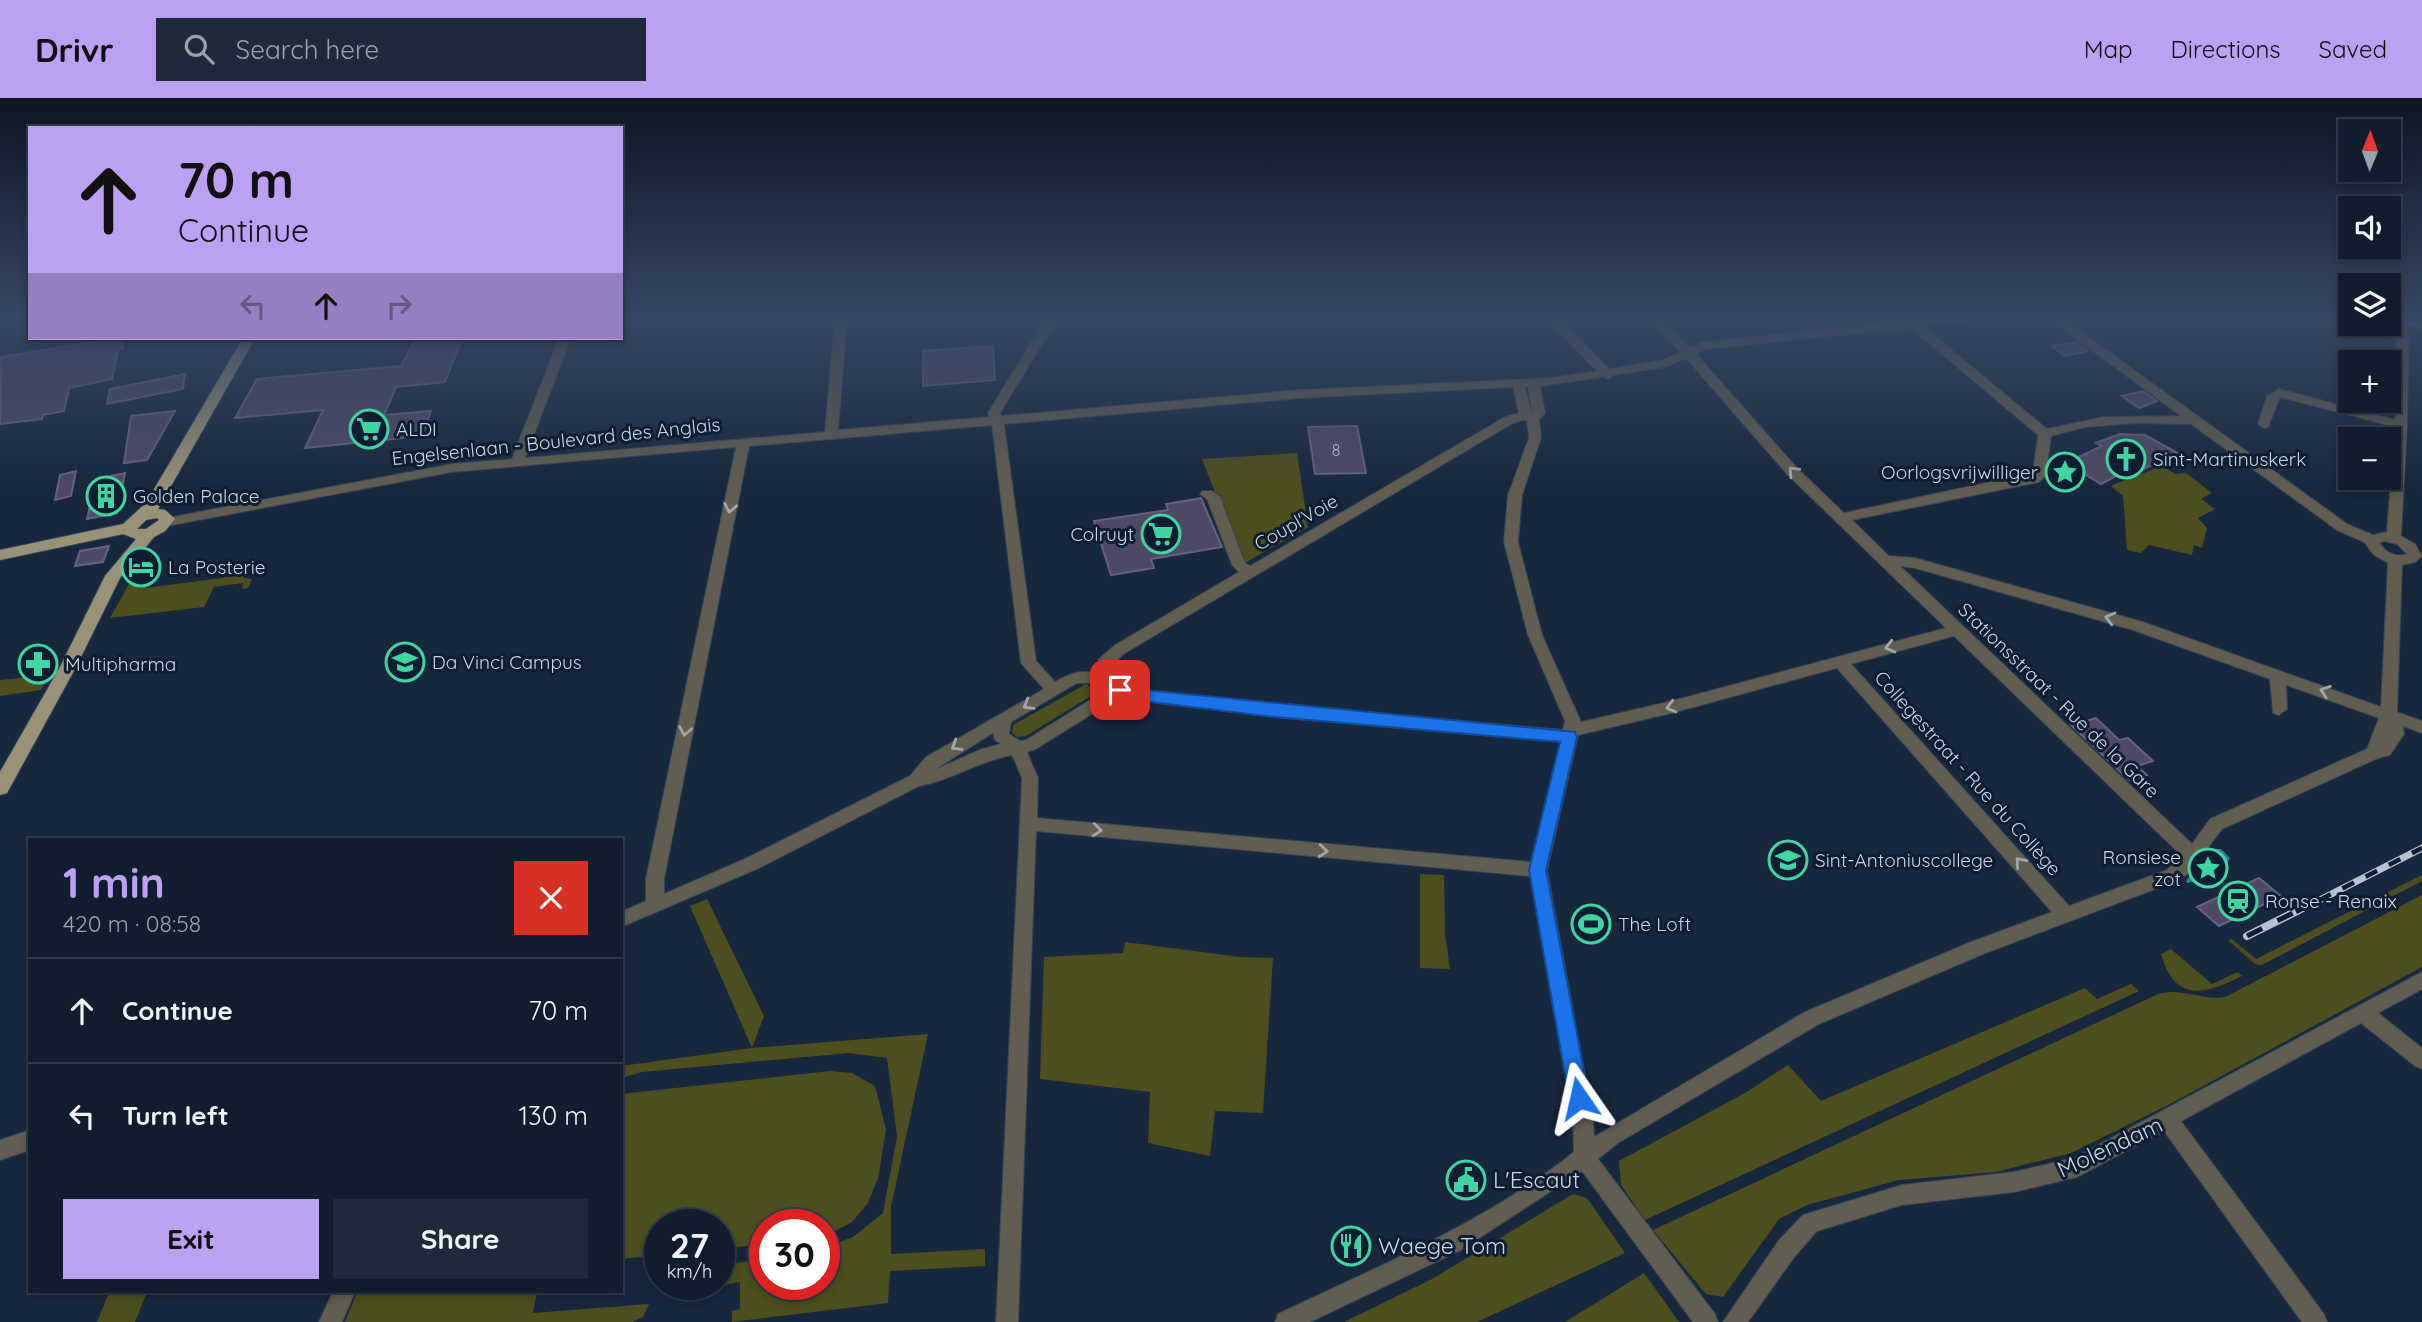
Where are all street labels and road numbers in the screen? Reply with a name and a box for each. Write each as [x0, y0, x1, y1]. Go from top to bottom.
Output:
street label: Engelsenlaan - Boulevard des Anglais [391, 412, 722, 470]
street label: Coupl'Voie [1250, 488, 1342, 556]
street label: Stationsstraat - Rue de la Gare [1953, 597, 2165, 803]
street label: Collegestraat - Rue du Collège [1870, 666, 2066, 880]
street label: Molendam [2052, 1110, 2167, 1184]

